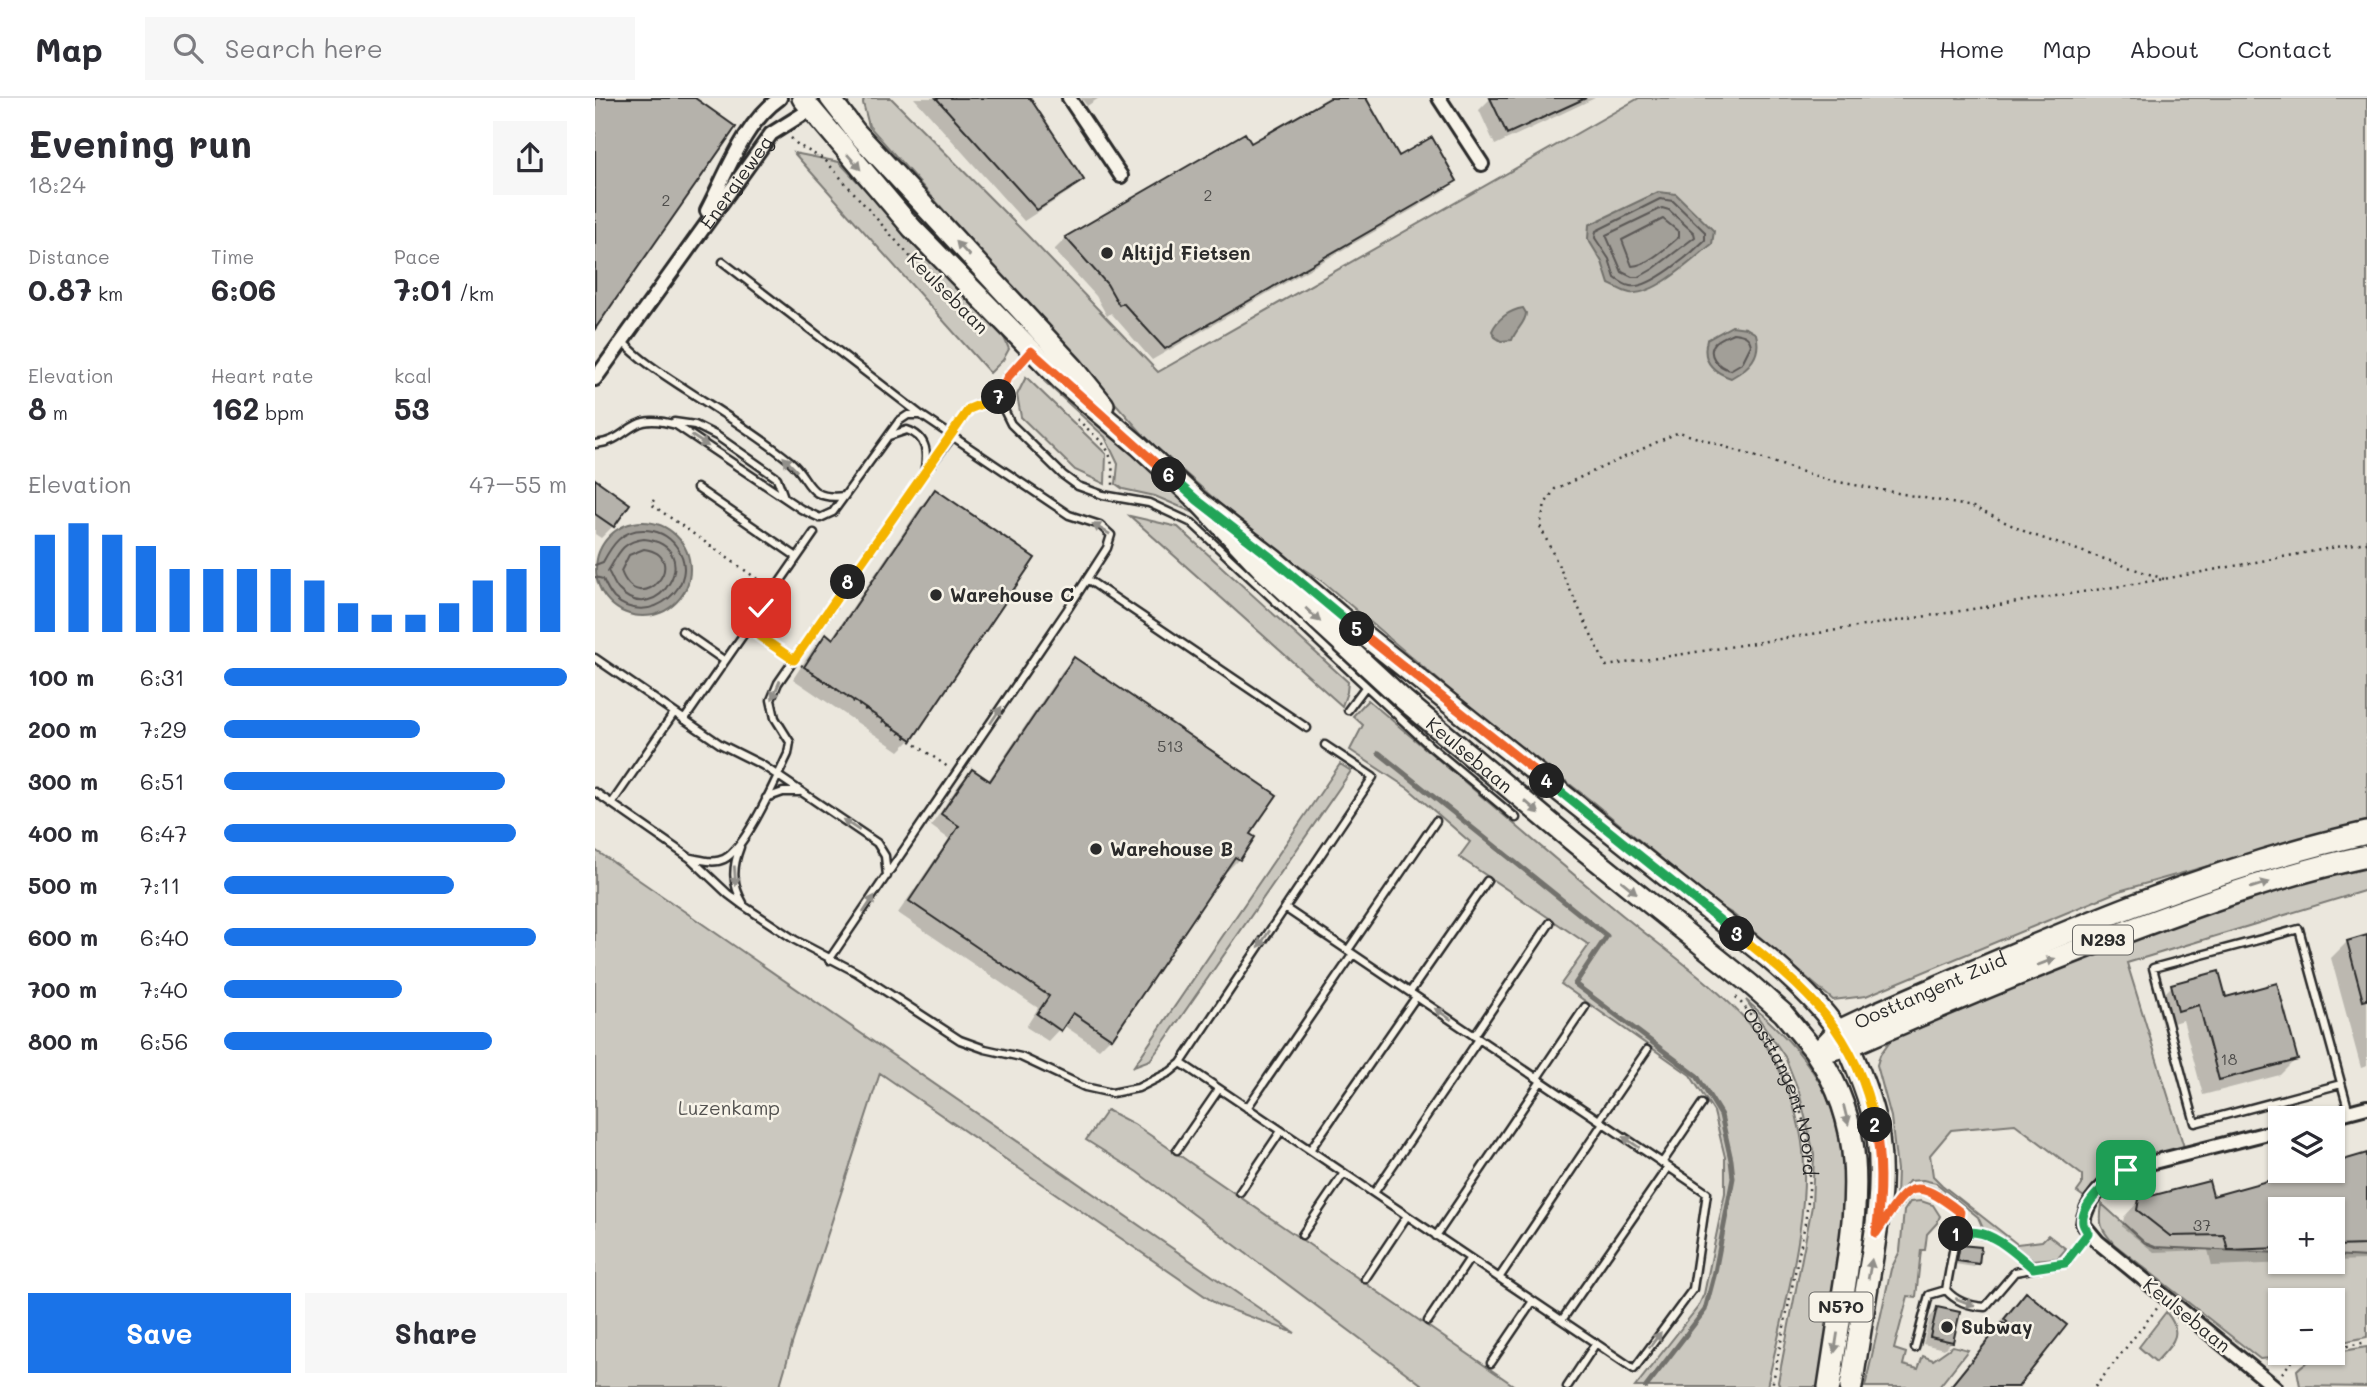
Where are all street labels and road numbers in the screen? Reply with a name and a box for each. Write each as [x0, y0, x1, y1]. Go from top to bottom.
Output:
street label: Energieweg [694, 131, 778, 234]
street label: Keulsebaan [902, 246, 995, 339]
street label: Keulsebaan [1421, 711, 1518, 798]
road number: N293 [2073, 926, 2133, 954]
street label: Oosttangent Zuid [1850, 946, 2010, 1034]
street label: Oosttangent Noord [1737, 1002, 1823, 1176]
street label: Keulsebaan [2138, 1272, 2236, 1358]
road number: N570 [1809, 1292, 1873, 1322]

